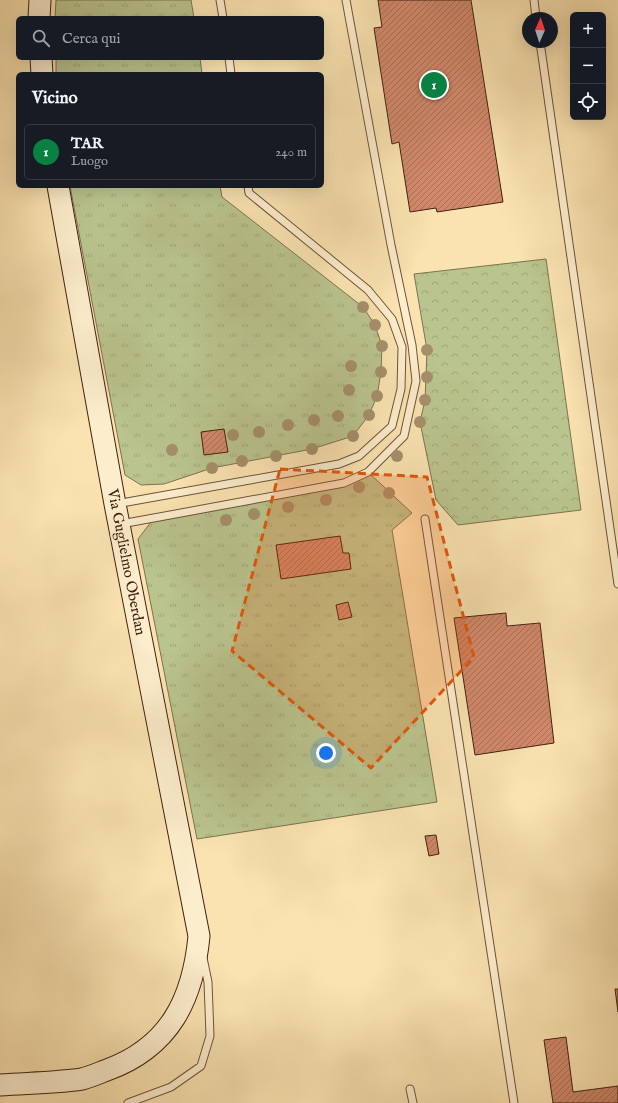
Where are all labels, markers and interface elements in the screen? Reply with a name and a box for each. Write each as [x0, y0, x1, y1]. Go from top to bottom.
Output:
north arrow [522, 12, 558, 48]
map controls [570, 12, 606, 120]
button: + [570, 12, 606, 48]
search box [16, 16, 324, 60]
icon: search [30, 27, 52, 49]
text: Cerca qui [62, 29, 121, 48]
button: − [570, 48, 606, 84]
pin: 1 [421, 70, 447, 100]
button: locate [570, 84, 606, 120]
text: Vicino [32, 88, 78, 109]
text: TAR [71, 134, 103, 153]
text: 1 [44, 144, 48, 161]
text: 240 m [275, 144, 307, 161]
text: Luogo [71, 153, 108, 170]
street label: Via Guglielmo Oberdan [103, 486, 150, 637]
your location [316, 743, 336, 763]

